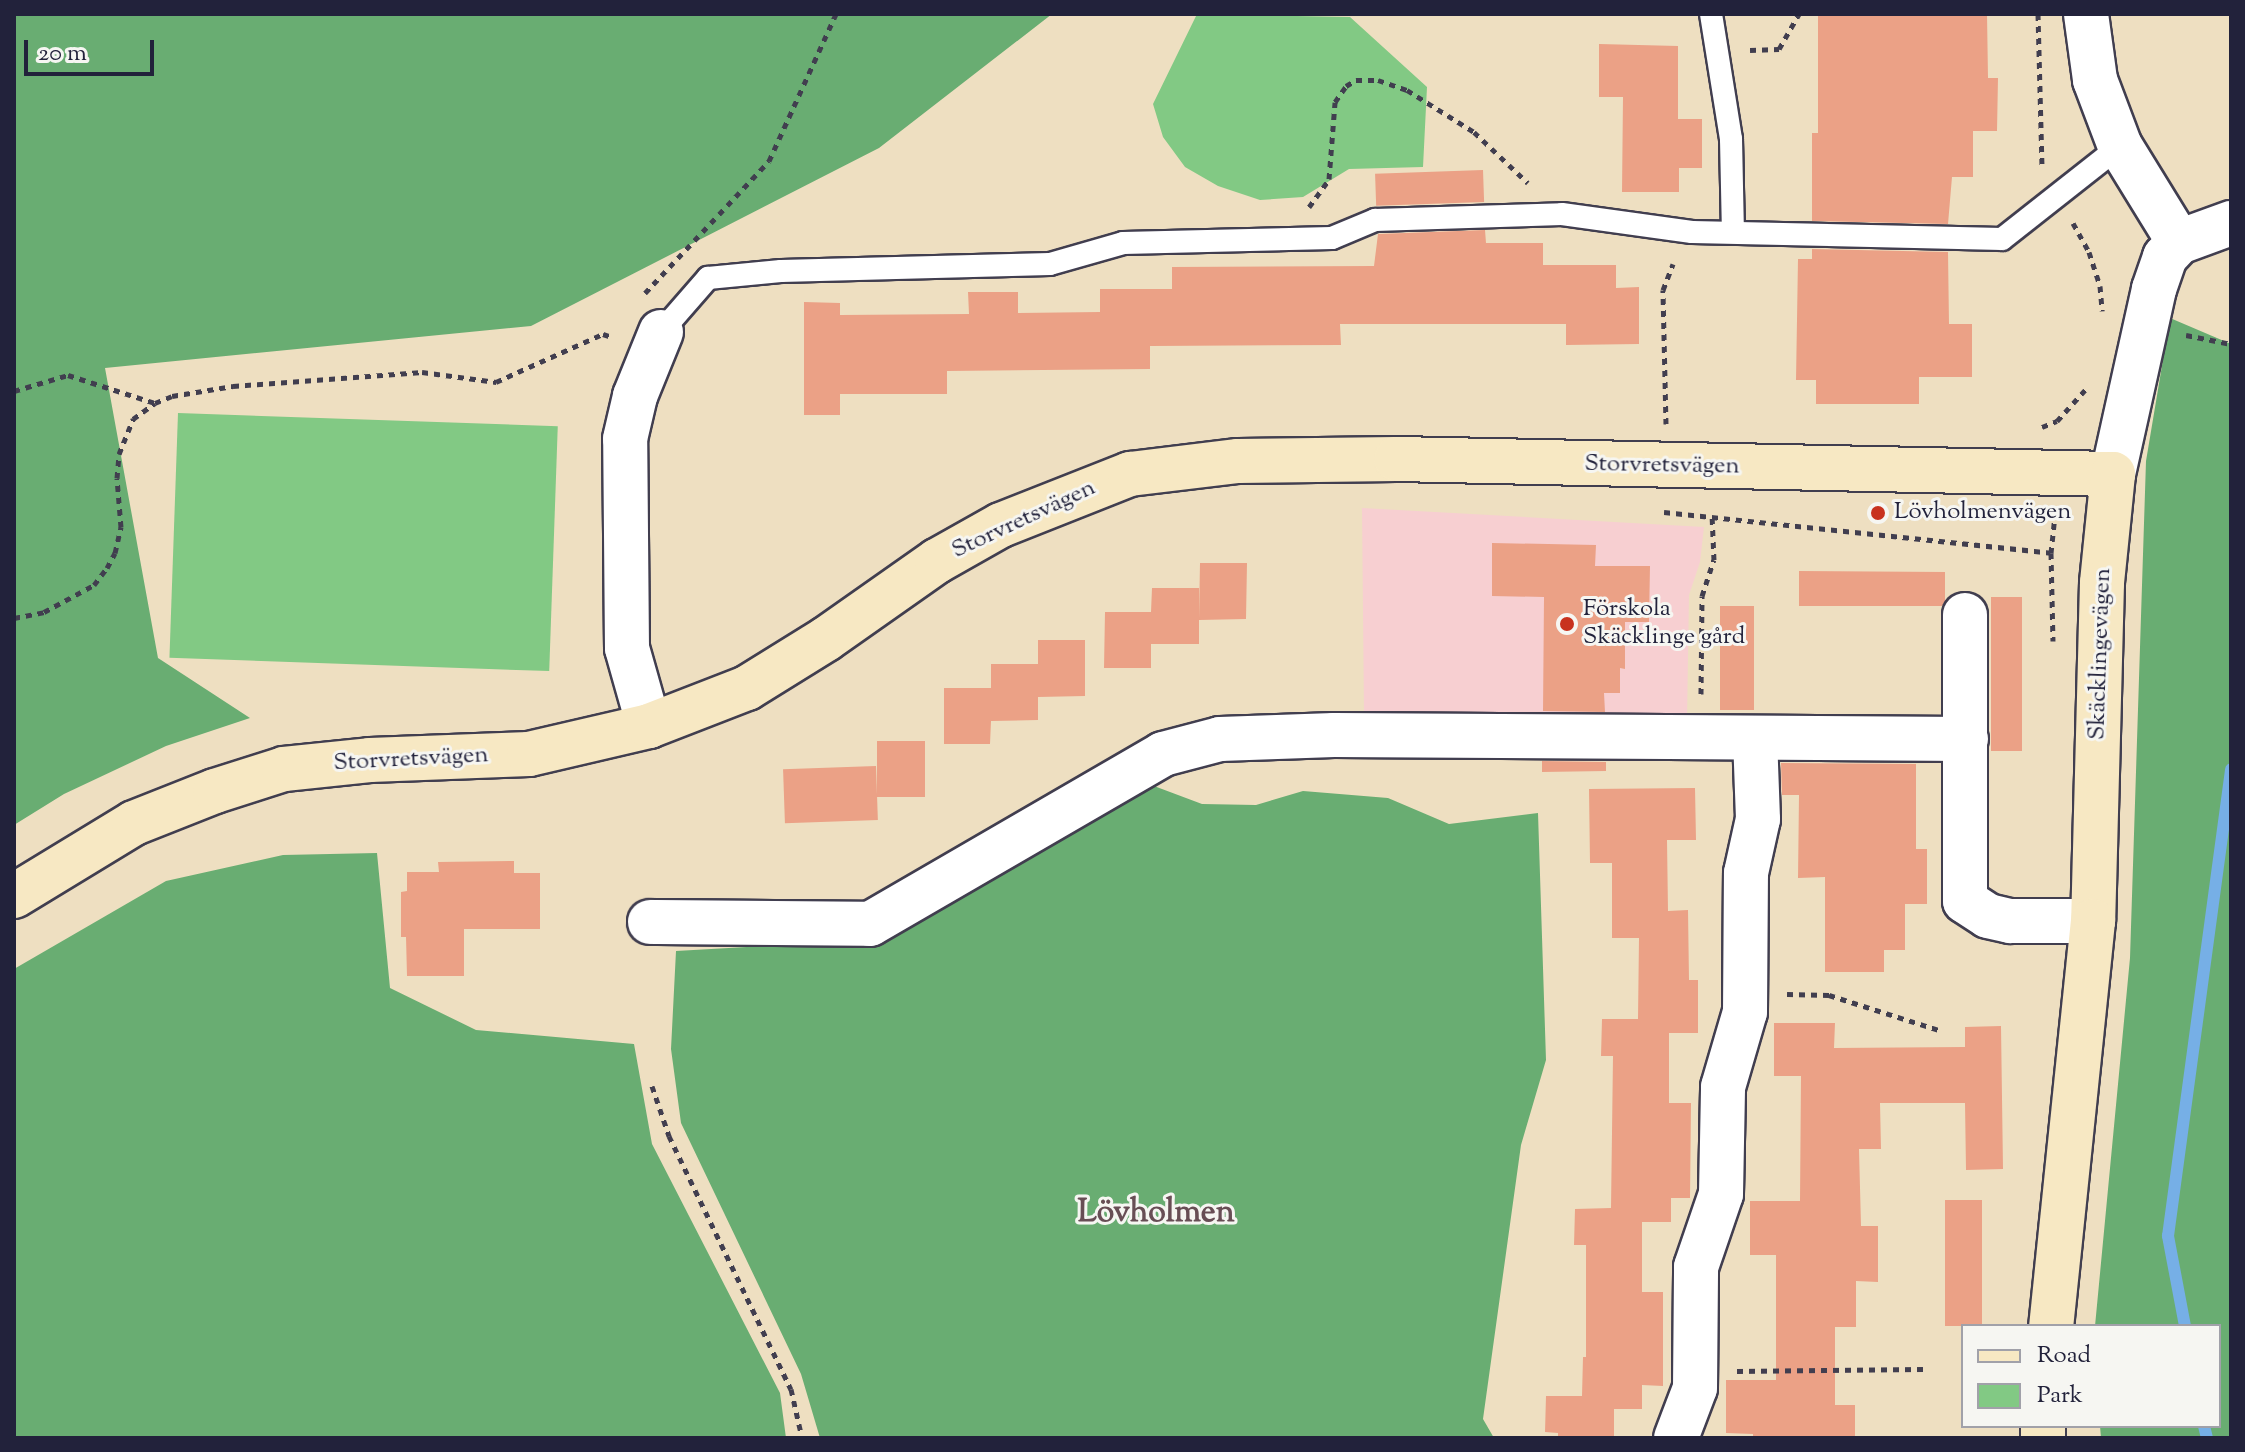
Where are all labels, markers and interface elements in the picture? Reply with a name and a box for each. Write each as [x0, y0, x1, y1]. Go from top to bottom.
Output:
scale bar [28, 24, 158, 74]
text: 20 m [38, 37, 87, 71]
street label: Storvretsvägen [1584, 450, 1740, 482]
street label: Storvretsvägen [948, 474, 1100, 566]
place label: Lövholmenvägen [1894, 499, 2071, 527]
marker: Lövholmenvägen [1869, 504, 1887, 522]
street label: Skäcklingevägen [2084, 567, 2118, 741]
place label: Förskola Skäcklinge gård [1583, 596, 1745, 652]
marker: Förskola Skäcklinge gård [1558, 615, 1576, 633]
street label: Storvretsvägen [333, 742, 489, 778]
district label: Lövholmen [1077, 1194, 1235, 1232]
legend [1961, 1324, 2221, 1428]
text: Road [2037, 1339, 2091, 1373]
text: Park [2037, 1379, 2083, 1413]

